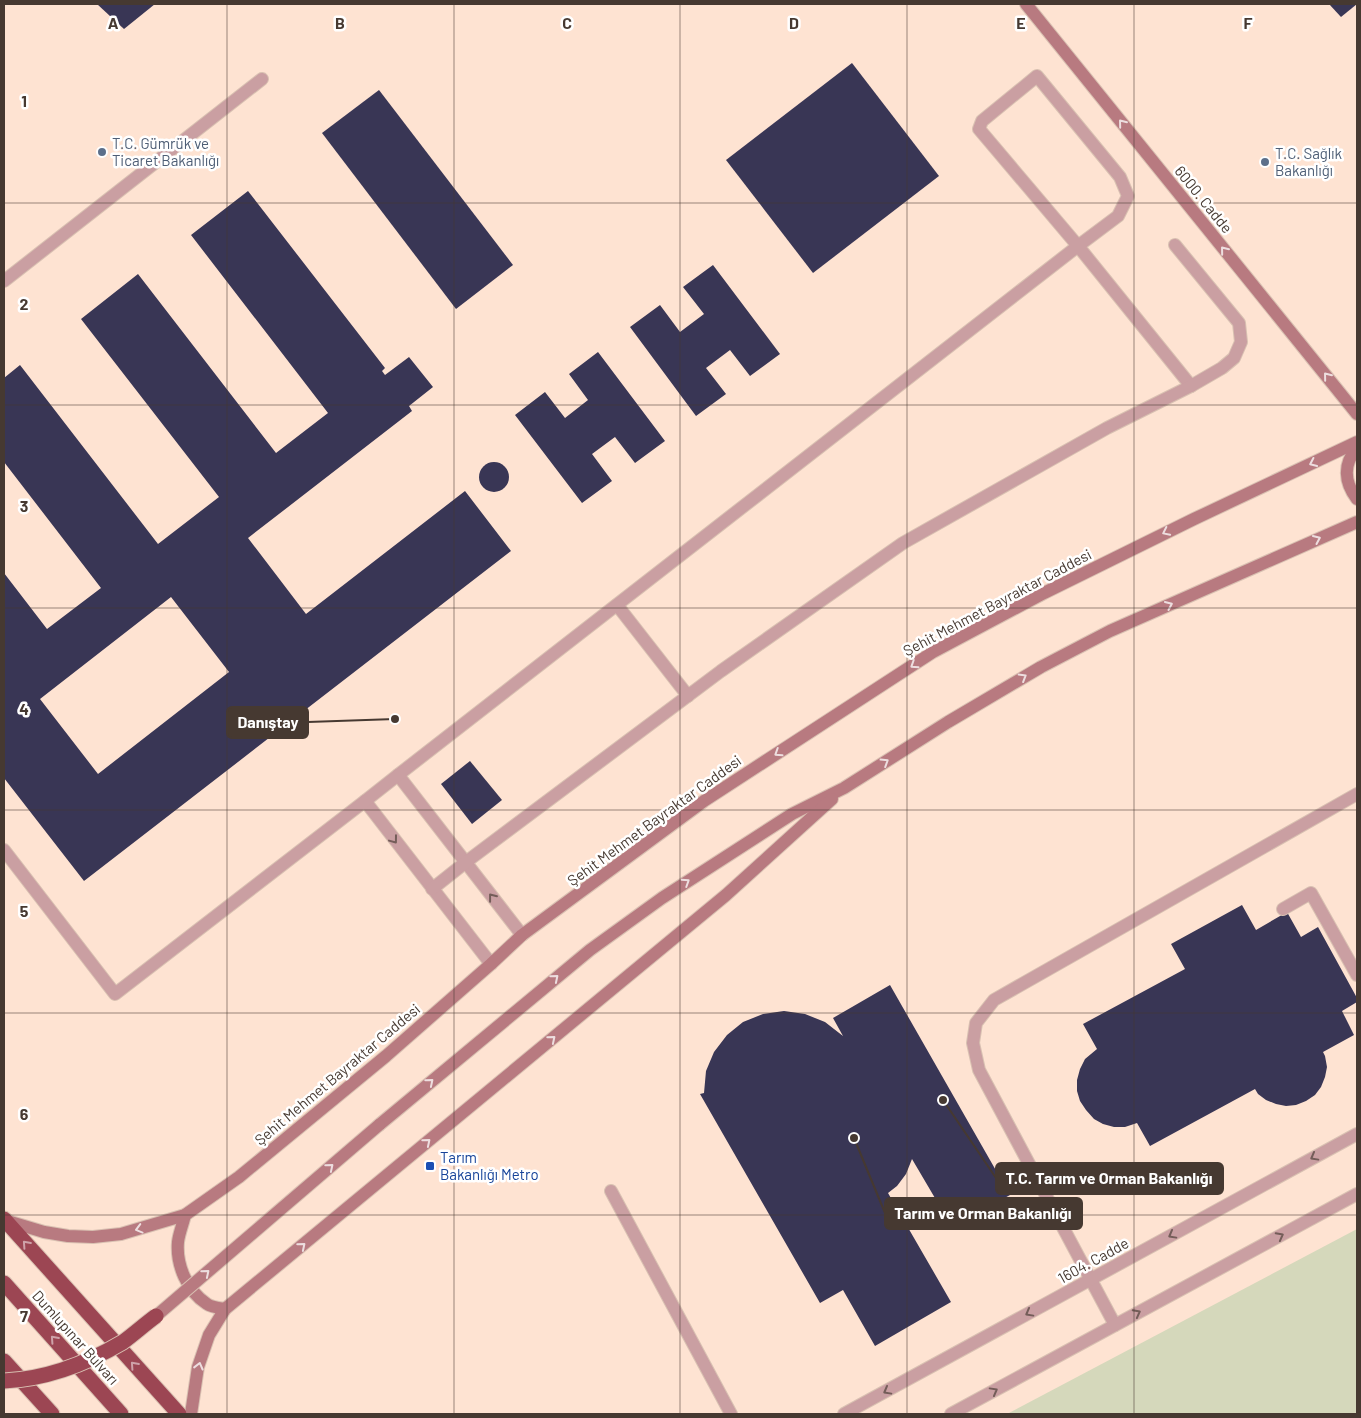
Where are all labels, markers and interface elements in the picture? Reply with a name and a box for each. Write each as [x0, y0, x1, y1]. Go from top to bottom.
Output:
text: A [108, 13, 119, 32]
text: B [335, 13, 345, 32]
text: C [562, 13, 572, 32]
text: D [789, 13, 799, 32]
text: E [1016, 13, 1026, 32]
text: F [1244, 13, 1253, 32]
text: 1 [21, 91, 27, 110]
one-way arrow [1120, 120, 1128, 129]
place label: T.C. Gümrük ve Ticaret Bakanlığı [112, 134, 219, 169]
place label: T.C. Sağlık Bakanlığı [1275, 144, 1342, 179]
marker: T.C. Gümrük ve Ticaret Bakanlığı [96, 146, 108, 158]
marker: T.C. Sağlık Bakanlığı [1259, 156, 1271, 168]
street label: 6000. Cadde [1171, 162, 1237, 236]
one-way arrow [1221, 246, 1230, 255]
text: 2 [20, 294, 29, 313]
one-way arrow [1324, 373, 1332, 382]
one-way arrow [1309, 457, 1318, 467]
text: 3 [20, 496, 28, 515]
one-way arrow [1162, 526, 1171, 536]
one-way arrow [1312, 535, 1321, 546]
street label: Şehit Mehmet Bayraktar Caddesi [900, 545, 1094, 659]
one-way arrow [1164, 601, 1173, 611]
one-way arrow [910, 658, 919, 668]
one-way arrow [1018, 674, 1027, 684]
text: 4 [19, 699, 29, 718]
callout: Danıştay [227, 707, 308, 738]
text: Danıştay [237, 712, 299, 731]
one-way arrow [774, 747, 783, 756]
street label: Şehit Mehmet Bayraktar Caddesi [564, 751, 744, 889]
one-way arrow [879, 759, 888, 768]
one-way arrow [389, 834, 397, 843]
one-way arrow [681, 879, 690, 889]
one-way arrow [490, 894, 498, 903]
text: 5 [20, 901, 29, 920]
one-way arrow [549, 975, 558, 984]
street label: Şehit Mehmet Bayraktar Caddesi [251, 999, 423, 1149]
one-way arrow [546, 1036, 555, 1044]
one-way arrow [424, 1080, 433, 1088]
text: 6 [20, 1104, 29, 1123]
one-way arrow [421, 1140, 430, 1148]
place label: Tarım Bakanlığı Metro [440, 1148, 539, 1183]
one-way arrow [1311, 1151, 1320, 1161]
marker: Tarım Bakanlığı Metro [424, 1160, 436, 1172]
callout: T.C. Tarım ve Orman Bakanlığı [996, 1163, 1223, 1194]
one-way arrow [324, 1165, 333, 1173]
text: T.C. Tarım ve Orman Bakanlığı [1005, 1168, 1213, 1187]
callout: Tarım ve Orman Bakanlığı [885, 1198, 1082, 1229]
text: Tarım ve Orman Bakanlığı [894, 1203, 1072, 1222]
one-way arrow [134, 1223, 143, 1234]
one-way arrow [1168, 1229, 1177, 1239]
one-way arrow [1275, 1232, 1284, 1242]
street label: 1604. Cadde [1055, 1233, 1131, 1287]
one-way arrow [23, 1240, 32, 1249]
one-way arrow [296, 1243, 305, 1252]
one-way arrow [200, 1270, 209, 1278]
street label: Dumlupınar Bulvarı [29, 1286, 123, 1388]
text: 7 [20, 1306, 28, 1325]
one-way arrow [1025, 1307, 1034, 1317]
one-way arrow [1132, 1309, 1141, 1319]
one-way arrow [51, 1335, 60, 1344]
one-way arrow [131, 1361, 140, 1370]
one-way arrow [193, 1362, 204, 1371]
one-way arrow [883, 1385, 892, 1395]
one-way arrow [989, 1387, 998, 1397]

